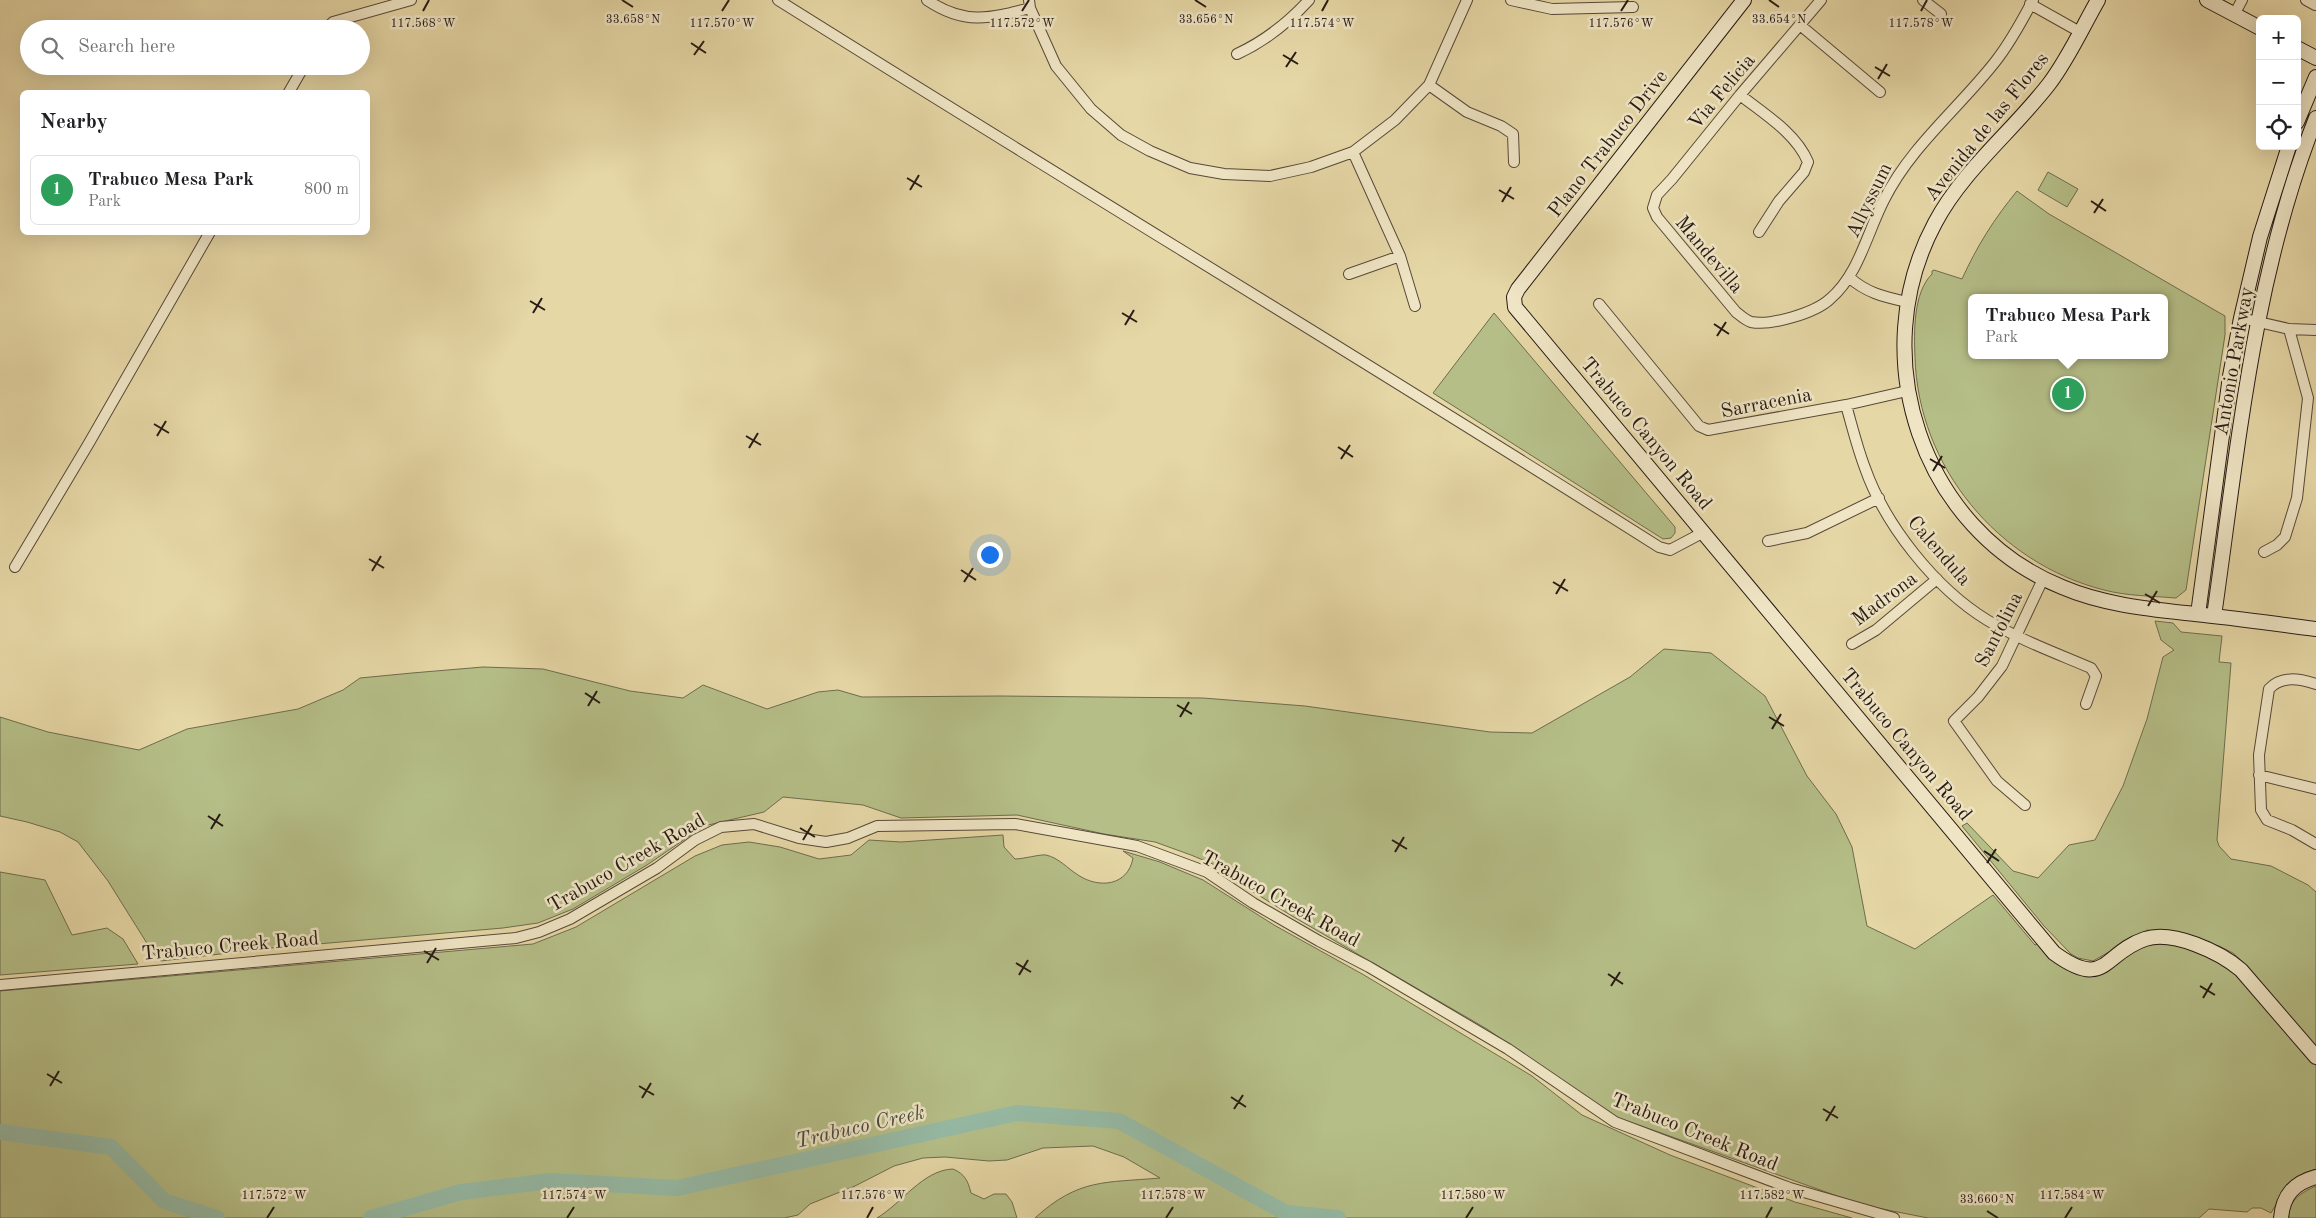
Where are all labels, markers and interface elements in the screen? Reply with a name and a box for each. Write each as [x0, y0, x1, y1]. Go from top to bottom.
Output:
text: 33.658°N [606, 13, 660, 26]
text: 33.656°N [1179, 13, 1233, 26]
text: 33.654°N [1752, 13, 1806, 26]
map controls [2256, 15, 2301, 150]
button: + [2256, 15, 2301, 60]
text: 117.568°W [391, 17, 456, 30]
text: 117.570°W [690, 17, 755, 30]
text: 117.572°W [990, 17, 1055, 30]
text: 117.574°W [1290, 17, 1355, 30]
text: 117.576°W [1589, 17, 1654, 30]
text: 117.578°W [1889, 17, 1954, 30]
search box [20, 20, 370, 75]
icon: search [38, 34, 66, 62]
text: Search here [78, 38, 175, 57]
street label: Avenida de las Flores [1922, 49, 2053, 205]
street label: Via Felicia [1685, 51, 1760, 134]
button: − [2256, 60, 2301, 105]
street label: Plano Trabuco Drive [1545, 67, 1672, 222]
button: locate [2256, 105, 2301, 150]
text: Nearby [40, 112, 108, 133]
street label: Allyssum [1843, 160, 1897, 241]
text: Trabuco Mesa Park [88, 171, 254, 190]
text: 1 [52, 182, 62, 198]
text: 800 m [304, 182, 349, 198]
text: Park [88, 194, 121, 210]
street label: Mandevilla [1671, 213, 1746, 298]
street label: Antonio Parkway [2212, 285, 2258, 437]
popup [1968, 294, 2168, 359]
text: Trabuco Mesa Park [1985, 307, 2151, 326]
text: Park [1985, 330, 2018, 346]
street label: Trabuco Canyon Road [1576, 354, 1715, 514]
pin: 1 [2052, 375, 2084, 413]
street label: Sarracenia [1719, 385, 1814, 423]
street label: Calendula [1903, 513, 1974, 590]
your location [977, 542, 1003, 568]
street label: Madrona [1849, 569, 1922, 630]
street label: Santolina [1972, 589, 2027, 671]
street label: Trabuco Canyon Road [1836, 665, 1975, 825]
street label: Trabuco Creek Road [545, 811, 709, 917]
street label: Trabuco Creek Road [1197, 848, 1363, 952]
street label: Trabuco Creek Road [141, 929, 320, 965]
street label: Trabuco Creek Road [1608, 1090, 1781, 1175]
water label: Trabuco Creek [794, 1102, 927, 1153]
text: 117.572°W [242, 1189, 307, 1202]
text: 117.574°W [542, 1189, 607, 1202]
text: 117.576°W [841, 1189, 906, 1202]
text: 117.578°W [1141, 1189, 1206, 1202]
text: 117.580°W [1441, 1189, 1506, 1202]
text: 117.582°W [1740, 1189, 1805, 1202]
text: 117.584°W [2040, 1189, 2105, 1202]
text: 33.660°N [1960, 1194, 2014, 1206]

